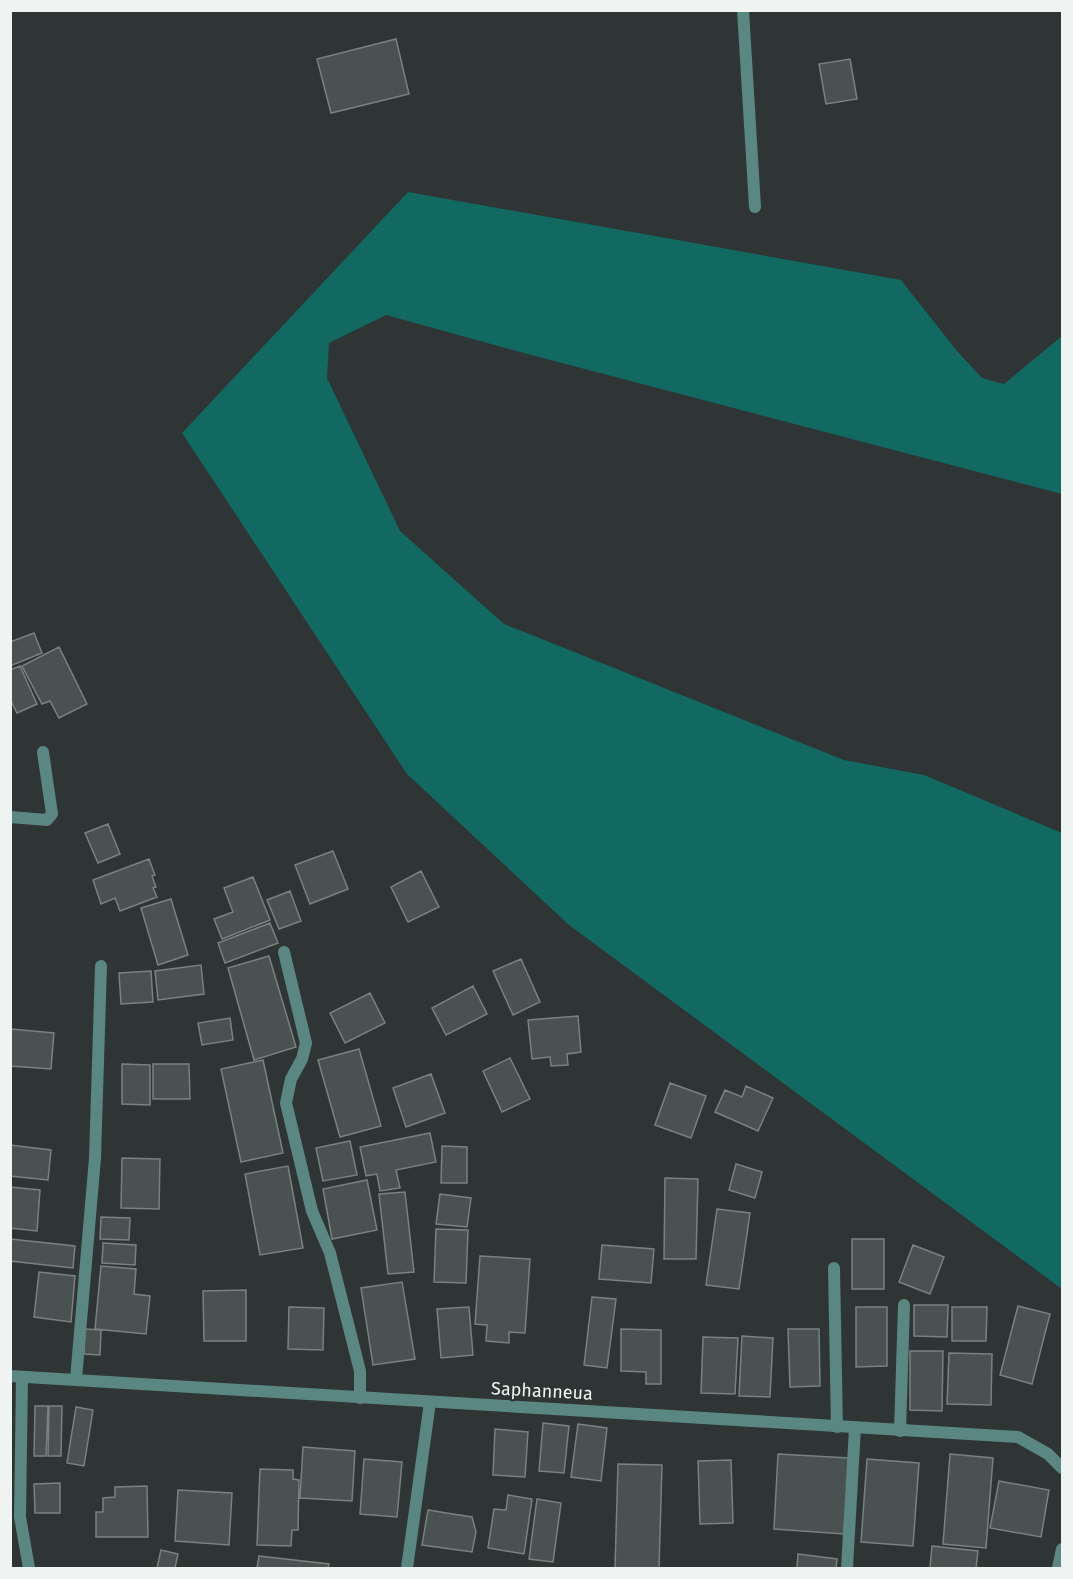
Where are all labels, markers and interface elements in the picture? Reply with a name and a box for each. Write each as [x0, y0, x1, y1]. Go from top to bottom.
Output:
street label: Saphanneua [491, 1377, 593, 1405]

